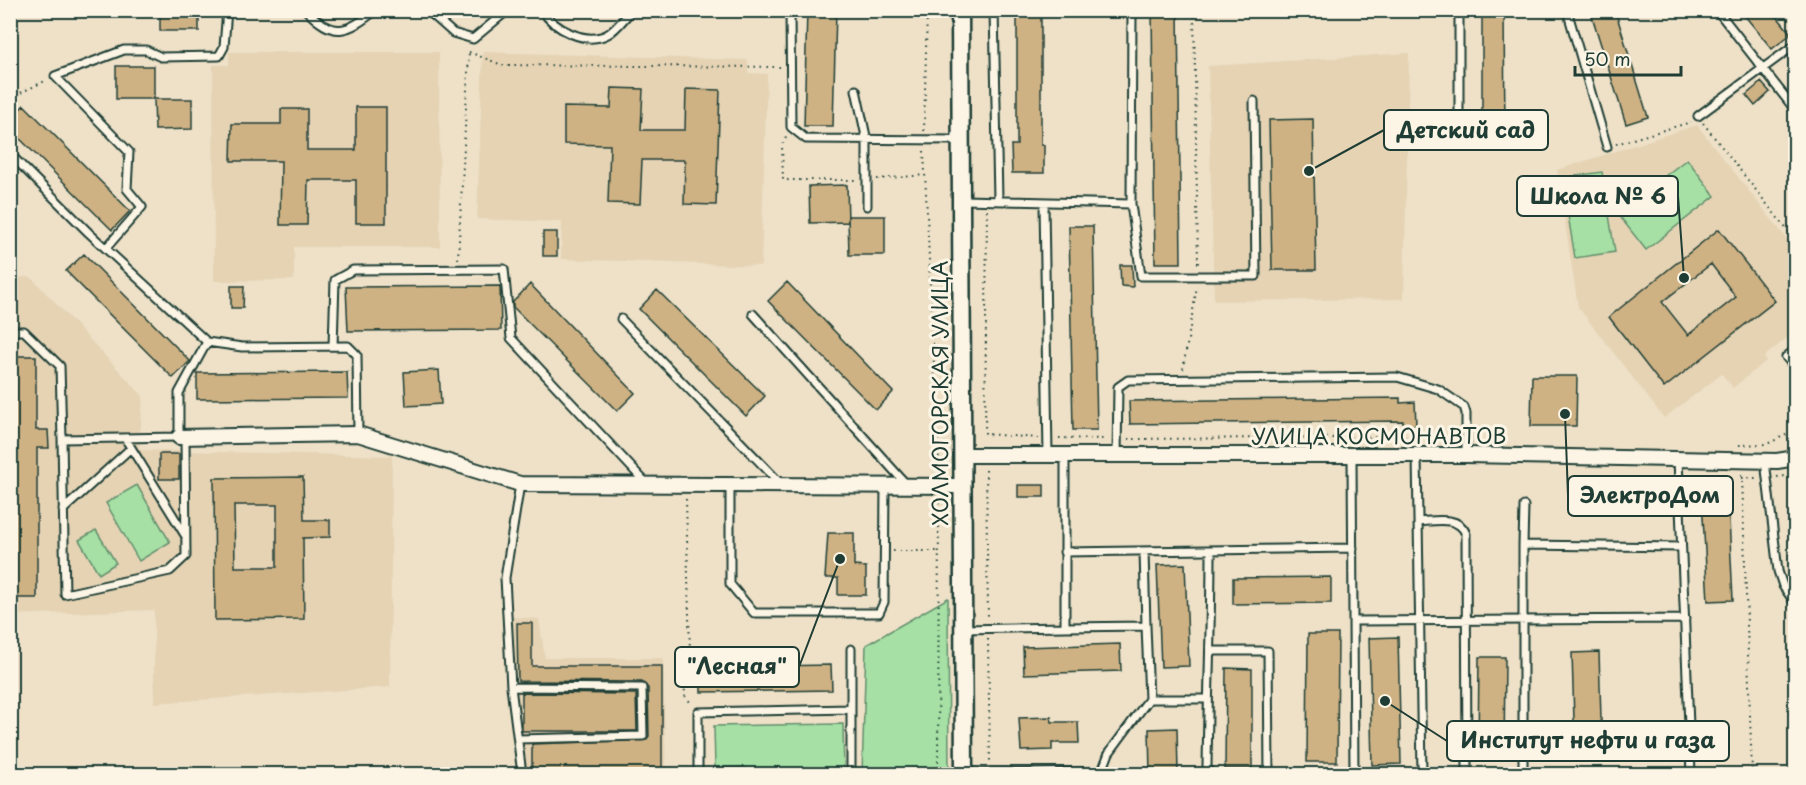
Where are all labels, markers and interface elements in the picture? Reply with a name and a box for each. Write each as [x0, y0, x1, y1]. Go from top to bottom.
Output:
scale bar [1575, 39, 1682, 77]
text: 50 m [1584, 45, 1631, 72]
callout: Детский сад [1384, 110, 1548, 150]
text: Детский сад [1396, 112, 1535, 145]
callout: Школа № 6 [1517, 176, 1678, 216]
text: Школа № 6 [1530, 178, 1666, 211]
street label: ХОЛМОГОРСКАЯ УЛИЦА [923, 261, 955, 525]
street label: УЛИЦА КОСМОНАВТОВ [1252, 419, 1506, 451]
callout: ЭлектроДом [1568, 476, 1733, 516]
text: ЭлектроДом [1580, 477, 1720, 510]
callout: "Лесная" [675, 647, 799, 687]
text: "Лесная" [687, 648, 787, 681]
callout: Институт нефти и газа [1447, 721, 1729, 761]
text: Институт нефти и газа [1460, 722, 1716, 755]

